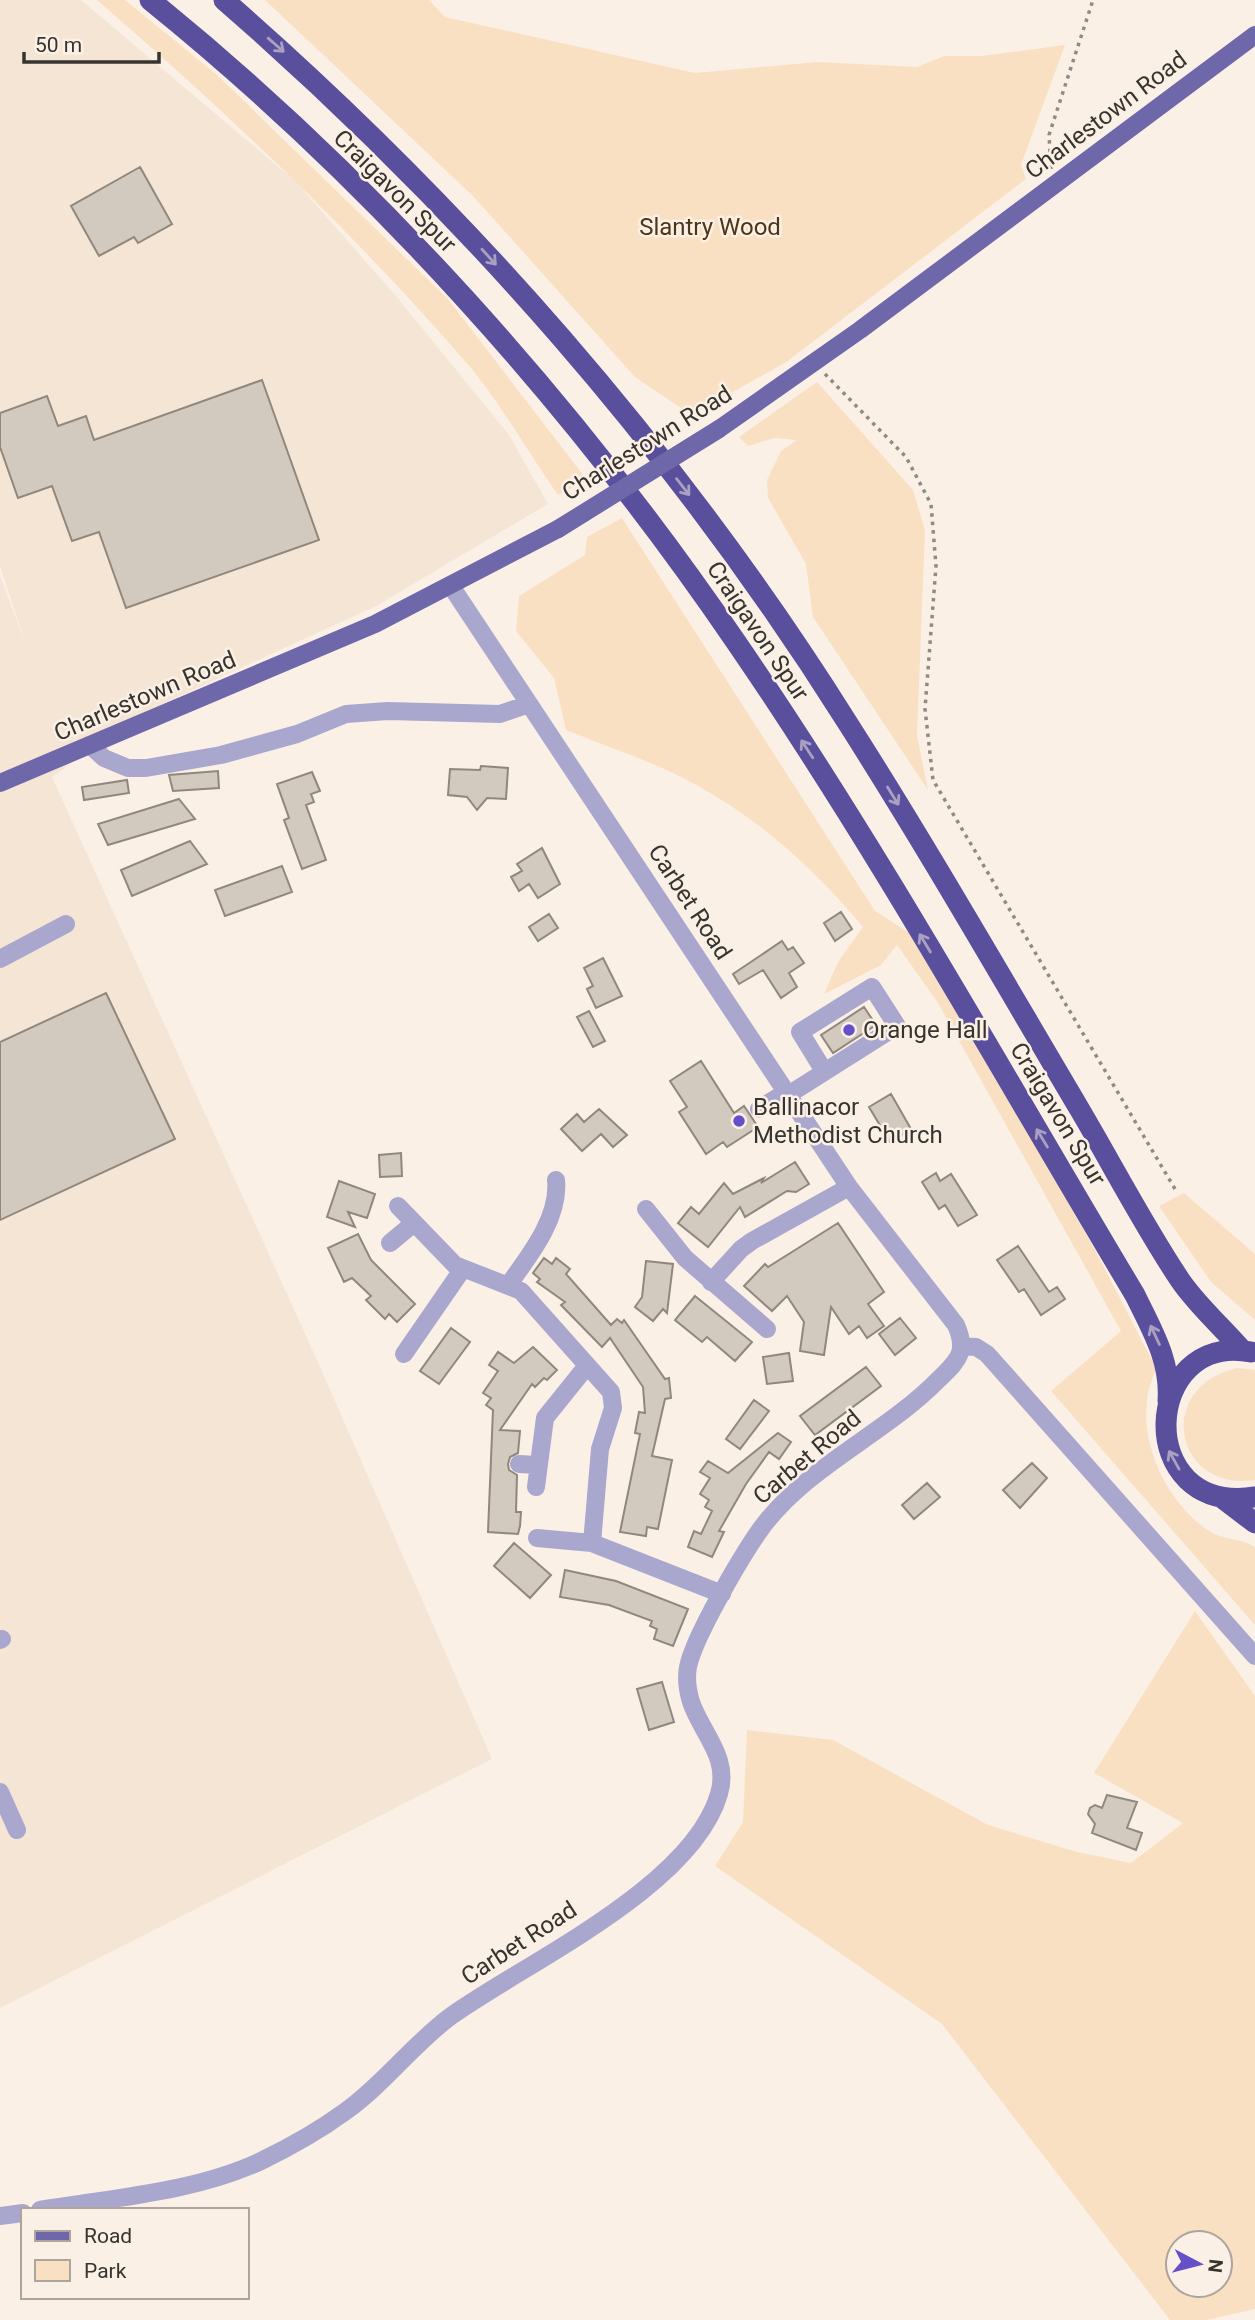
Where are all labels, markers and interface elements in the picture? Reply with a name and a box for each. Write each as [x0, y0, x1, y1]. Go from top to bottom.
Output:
scale bar [24, 21, 159, 65]
text: 50 m [35, 33, 82, 57]
one-way arrow [266, 37, 284, 53]
street label: Charlestown Road [1020, 45, 1192, 185]
street label: Craigavon Spur [328, 124, 462, 258]
park label: Slantry Wood [639, 213, 781, 241]
one-way arrow [481, 248, 497, 266]
street label: Charlestown Road [557, 380, 737, 506]
one-way arrow [675, 477, 691, 495]
street label: Craigavon Spur [701, 556, 815, 706]
street label: Charlestown Road [50, 645, 240, 747]
one-way arrow [800, 739, 814, 759]
one-way arrow [887, 786, 901, 806]
street label: Carbet Road [642, 839, 738, 965]
one-way arrow [918, 933, 932, 953]
place label: Orange Hall [863, 1016, 988, 1044]
marker: Orange Hall [841, 1022, 857, 1038]
street label: Craigavon Spur [1004, 1037, 1112, 1191]
place label: Ballinacor Methodist Church [753, 1093, 943, 1149]
marker: Ballinacor Methodist Church [731, 1113, 747, 1129]
one-way arrow [1034, 1129, 1048, 1149]
one-way arrow [1148, 1325, 1161, 1347]
street label: Carbet Road [747, 1404, 867, 1510]
one-way arrow [1167, 1450, 1180, 1471]
street label: Carbet Road [456, 1895, 582, 1991]
legend [21, 2208, 248, 2299]
text: Road [84, 2224, 132, 2248]
north arrow [1164, 2229, 1234, 2299]
text: N [1203, 2258, 1228, 2274]
text: Park [84, 2259, 127, 2283]

